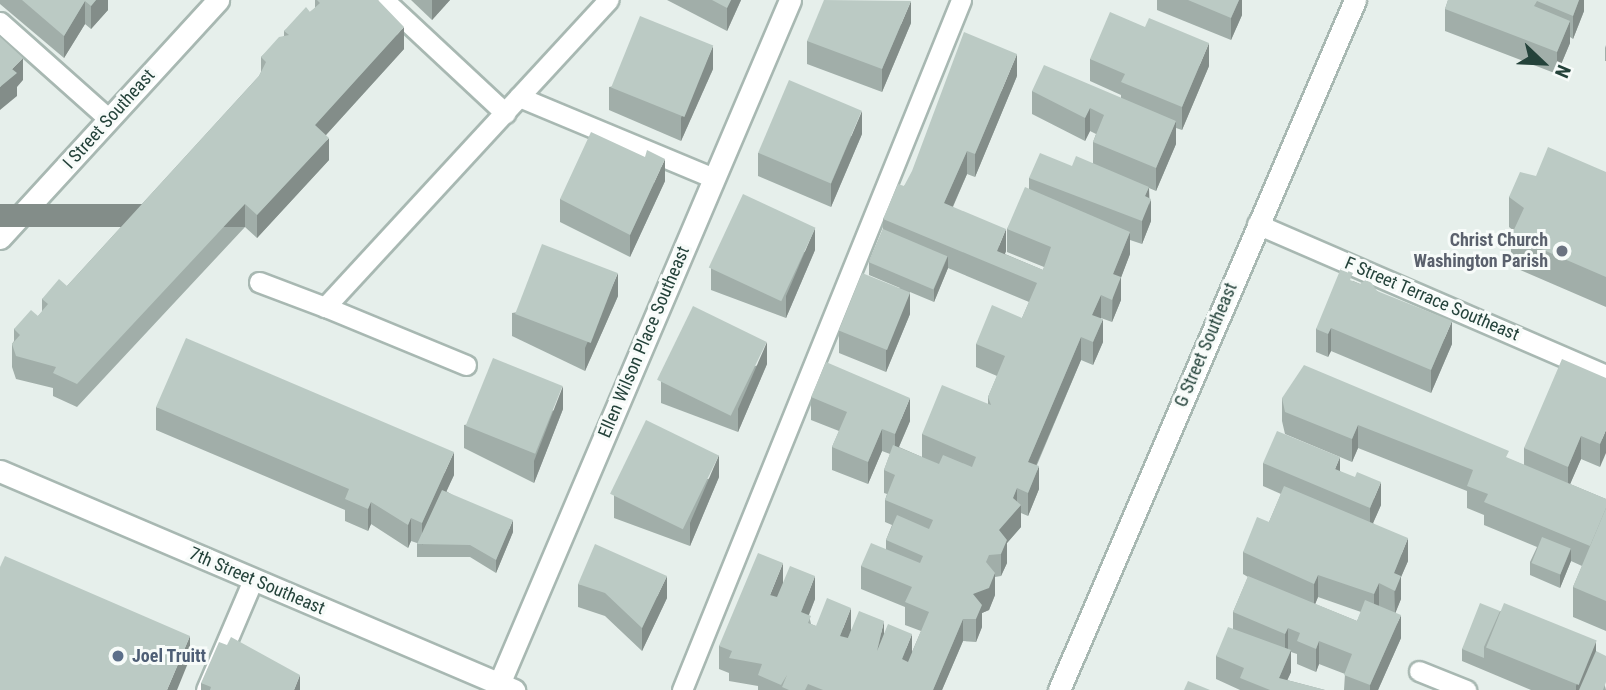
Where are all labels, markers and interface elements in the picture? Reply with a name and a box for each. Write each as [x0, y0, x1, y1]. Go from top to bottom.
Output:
north arrow [1508, 28, 1578, 98]
text: N [1550, 62, 1576, 81]
street label: I Street Southeast [59, 65, 159, 173]
place label: Christ Church Washington Parish [1413, 230, 1548, 272]
street label: Ellen Wilson Place Southeast [594, 243, 694, 441]
marker: Christ Church Washington Parish [1554, 243, 1570, 259]
street label: F Street Terrace Southeast [1341, 252, 1523, 346]
street label: G Street Southeast [1170, 280, 1242, 410]
street label: 7th Street Southeast [186, 543, 328, 619]
place label: Joel Truitt [132, 645, 207, 667]
marker: Joel Truitt [110, 648, 126, 664]

